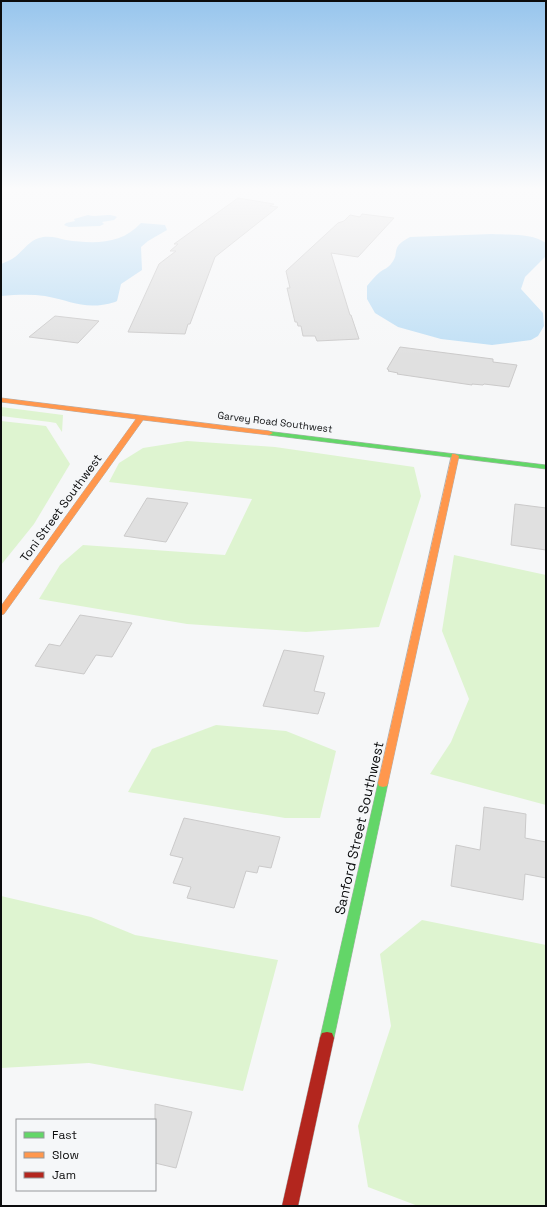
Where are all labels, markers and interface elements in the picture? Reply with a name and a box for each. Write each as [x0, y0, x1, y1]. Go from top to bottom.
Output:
street label: Garvey Road Southwest [217, 408, 334, 436]
street label: Toni Street Southwest [16, 451, 106, 565]
street label: Sanford Street Southwest [330, 740, 388, 916]
legend [16, 1119, 156, 1191]
text: Fast [52, 1127, 77, 1143]
text: Slow [52, 1147, 79, 1163]
text: Jam [52, 1167, 76, 1183]

